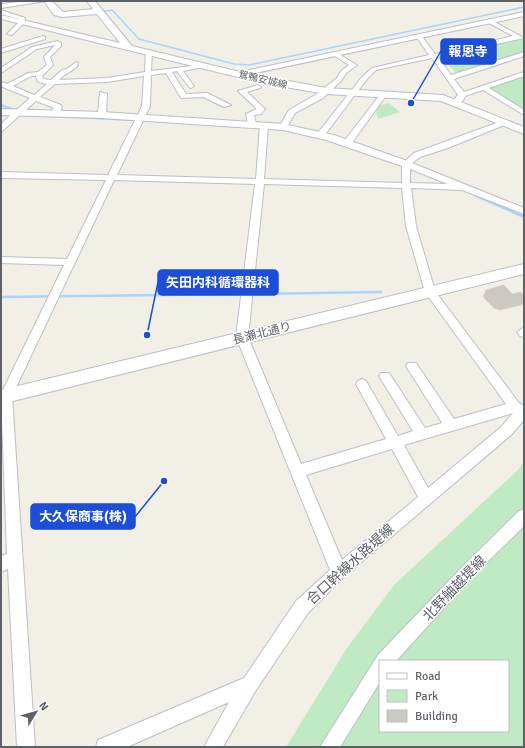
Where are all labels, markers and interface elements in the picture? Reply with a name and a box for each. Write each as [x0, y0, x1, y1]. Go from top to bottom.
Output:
callout: 報恩寺 [441, 39, 496, 64]
text: 報恩寺 [448, 44, 488, 60]
street label: 鴛鴨安城線 [237, 69, 288, 91]
callout: 矢田内科循環器科 [158, 270, 278, 295]
text: 矢田内科循環器科 [166, 275, 270, 291]
street label: 長瀬北通り [231, 319, 293, 348]
callout: 大久保商事(株) [31, 504, 135, 529]
text: 大久保商事(株) [39, 509, 127, 525]
street label: 合口幹線水路堤線 [303, 521, 398, 608]
street label: 北野舳越堤線 [419, 552, 490, 624]
legend [379, 660, 509, 732]
text: Road [415, 669, 441, 684]
text: Park [415, 689, 438, 704]
north arrow [16, 692, 56, 732]
text: N [36, 699, 51, 713]
text: Building [415, 709, 458, 724]

